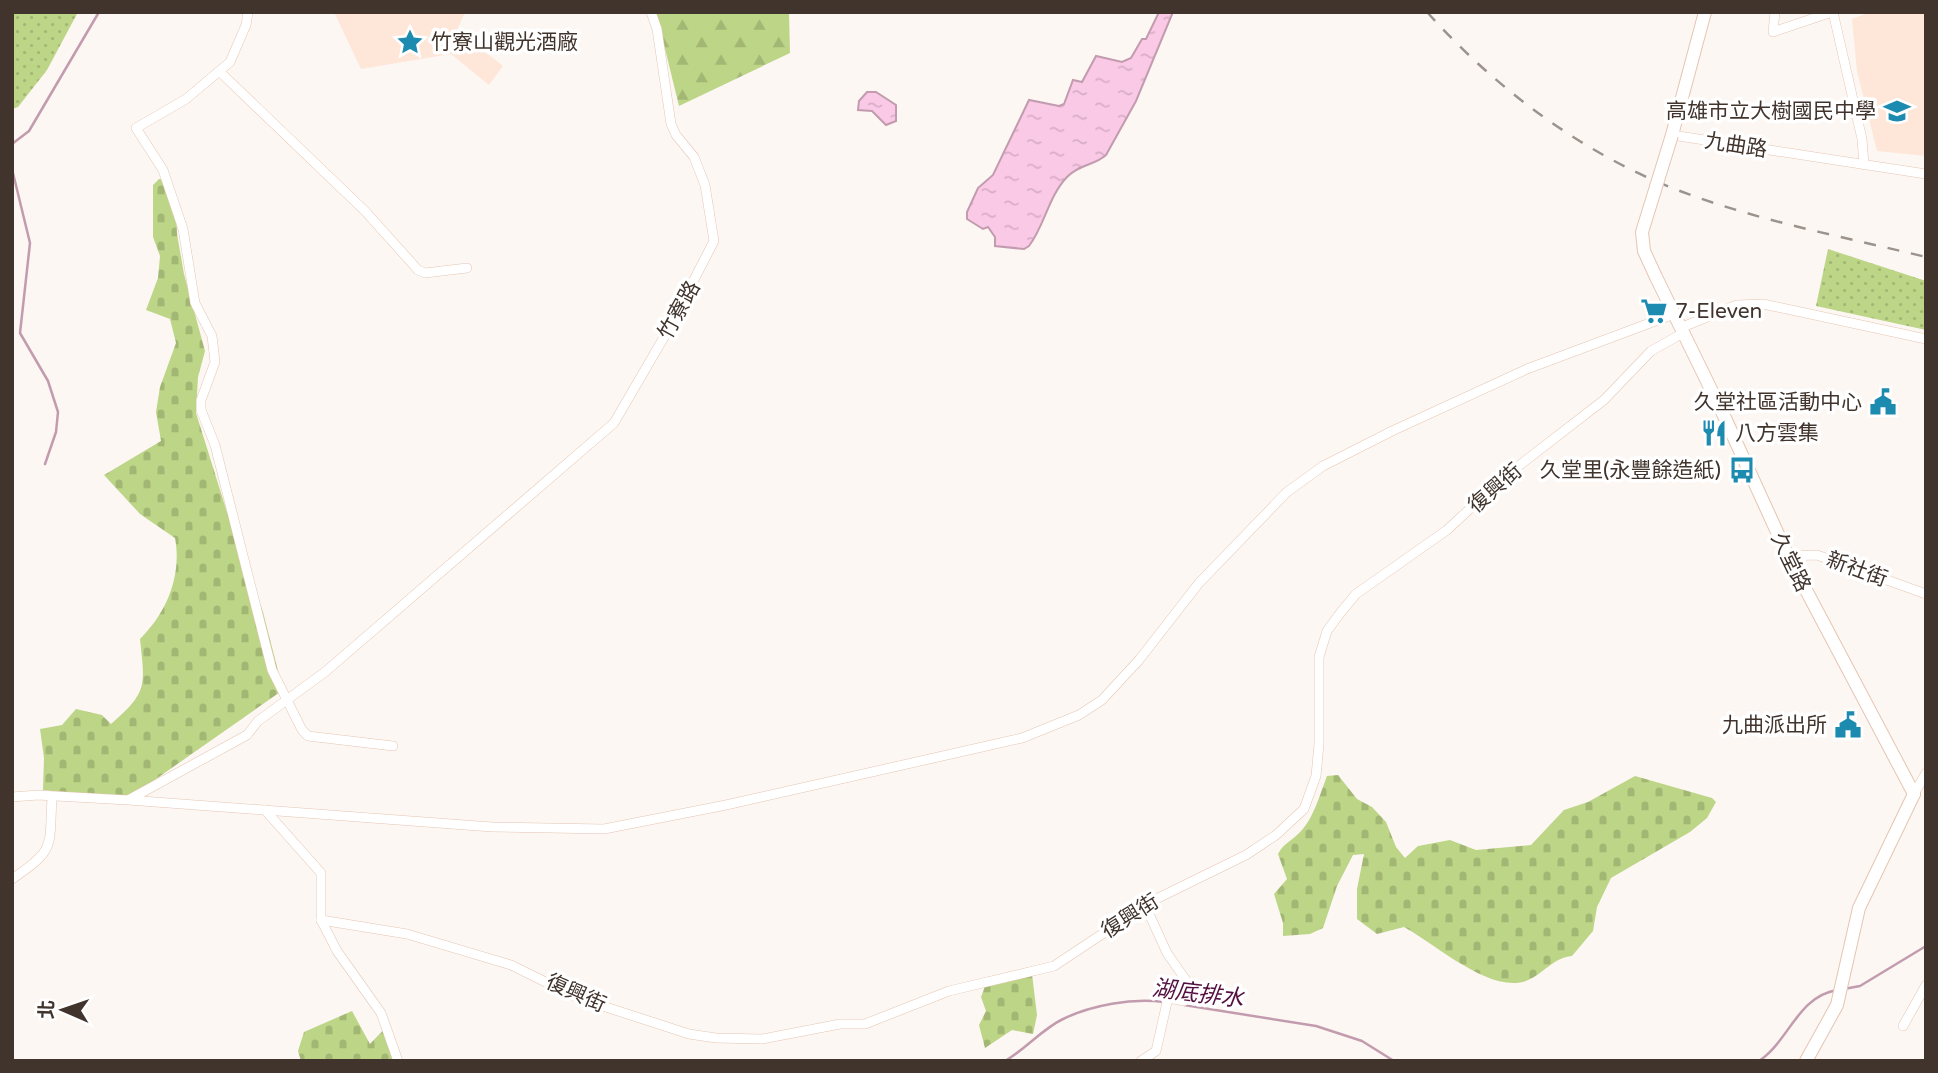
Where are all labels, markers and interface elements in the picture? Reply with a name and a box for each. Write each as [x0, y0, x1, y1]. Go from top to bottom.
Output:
place icon: 竹寮山觀光酒廠 [395, 27, 425, 57]
place label: 竹寮山觀光酒廠 [431, 30, 578, 55]
school or university icon: 高雄市立大樹國民中學 [1882, 96, 1912, 126]
place label: 高雄市立大樹國民中學 [1666, 99, 1876, 124]
street label: 九曲路 [1703, 128, 1769, 163]
street label: 竹寮路 [653, 277, 706, 344]
supermarket icon: 7-Eleven [1639, 296, 1669, 326]
place label: 7-Eleven [1675, 299, 1762, 324]
public building icon: 久堂社區活動中心 [1868, 387, 1898, 417]
place label: 久堂社區活動中心 [1694, 390, 1862, 415]
restaurant icon: 八方雲集 [1699, 418, 1729, 448]
place label: 八方雲集 [1735, 421, 1819, 446]
bus stop icon: 久堂里(永豐餘造紙) [1727, 455, 1757, 485]
street label: 復興街 [1463, 458, 1527, 518]
place label: 久堂里(永豐餘造紙) [1540, 458, 1721, 483]
street label: 久堂路 [1766, 528, 1816, 596]
street label: 新社街 [1823, 547, 1891, 592]
public building icon: 九曲派出所 [1833, 710, 1863, 740]
place label: 九曲派出所 [1722, 713, 1827, 738]
street label: 復興街 [1097, 889, 1164, 944]
street label: 復興街 [542, 969, 610, 1018]
water label: 湖底排水 [1151, 974, 1246, 1014]
north arrow [28, 975, 98, 1045]
text: 北 [36, 1000, 58, 1019]

